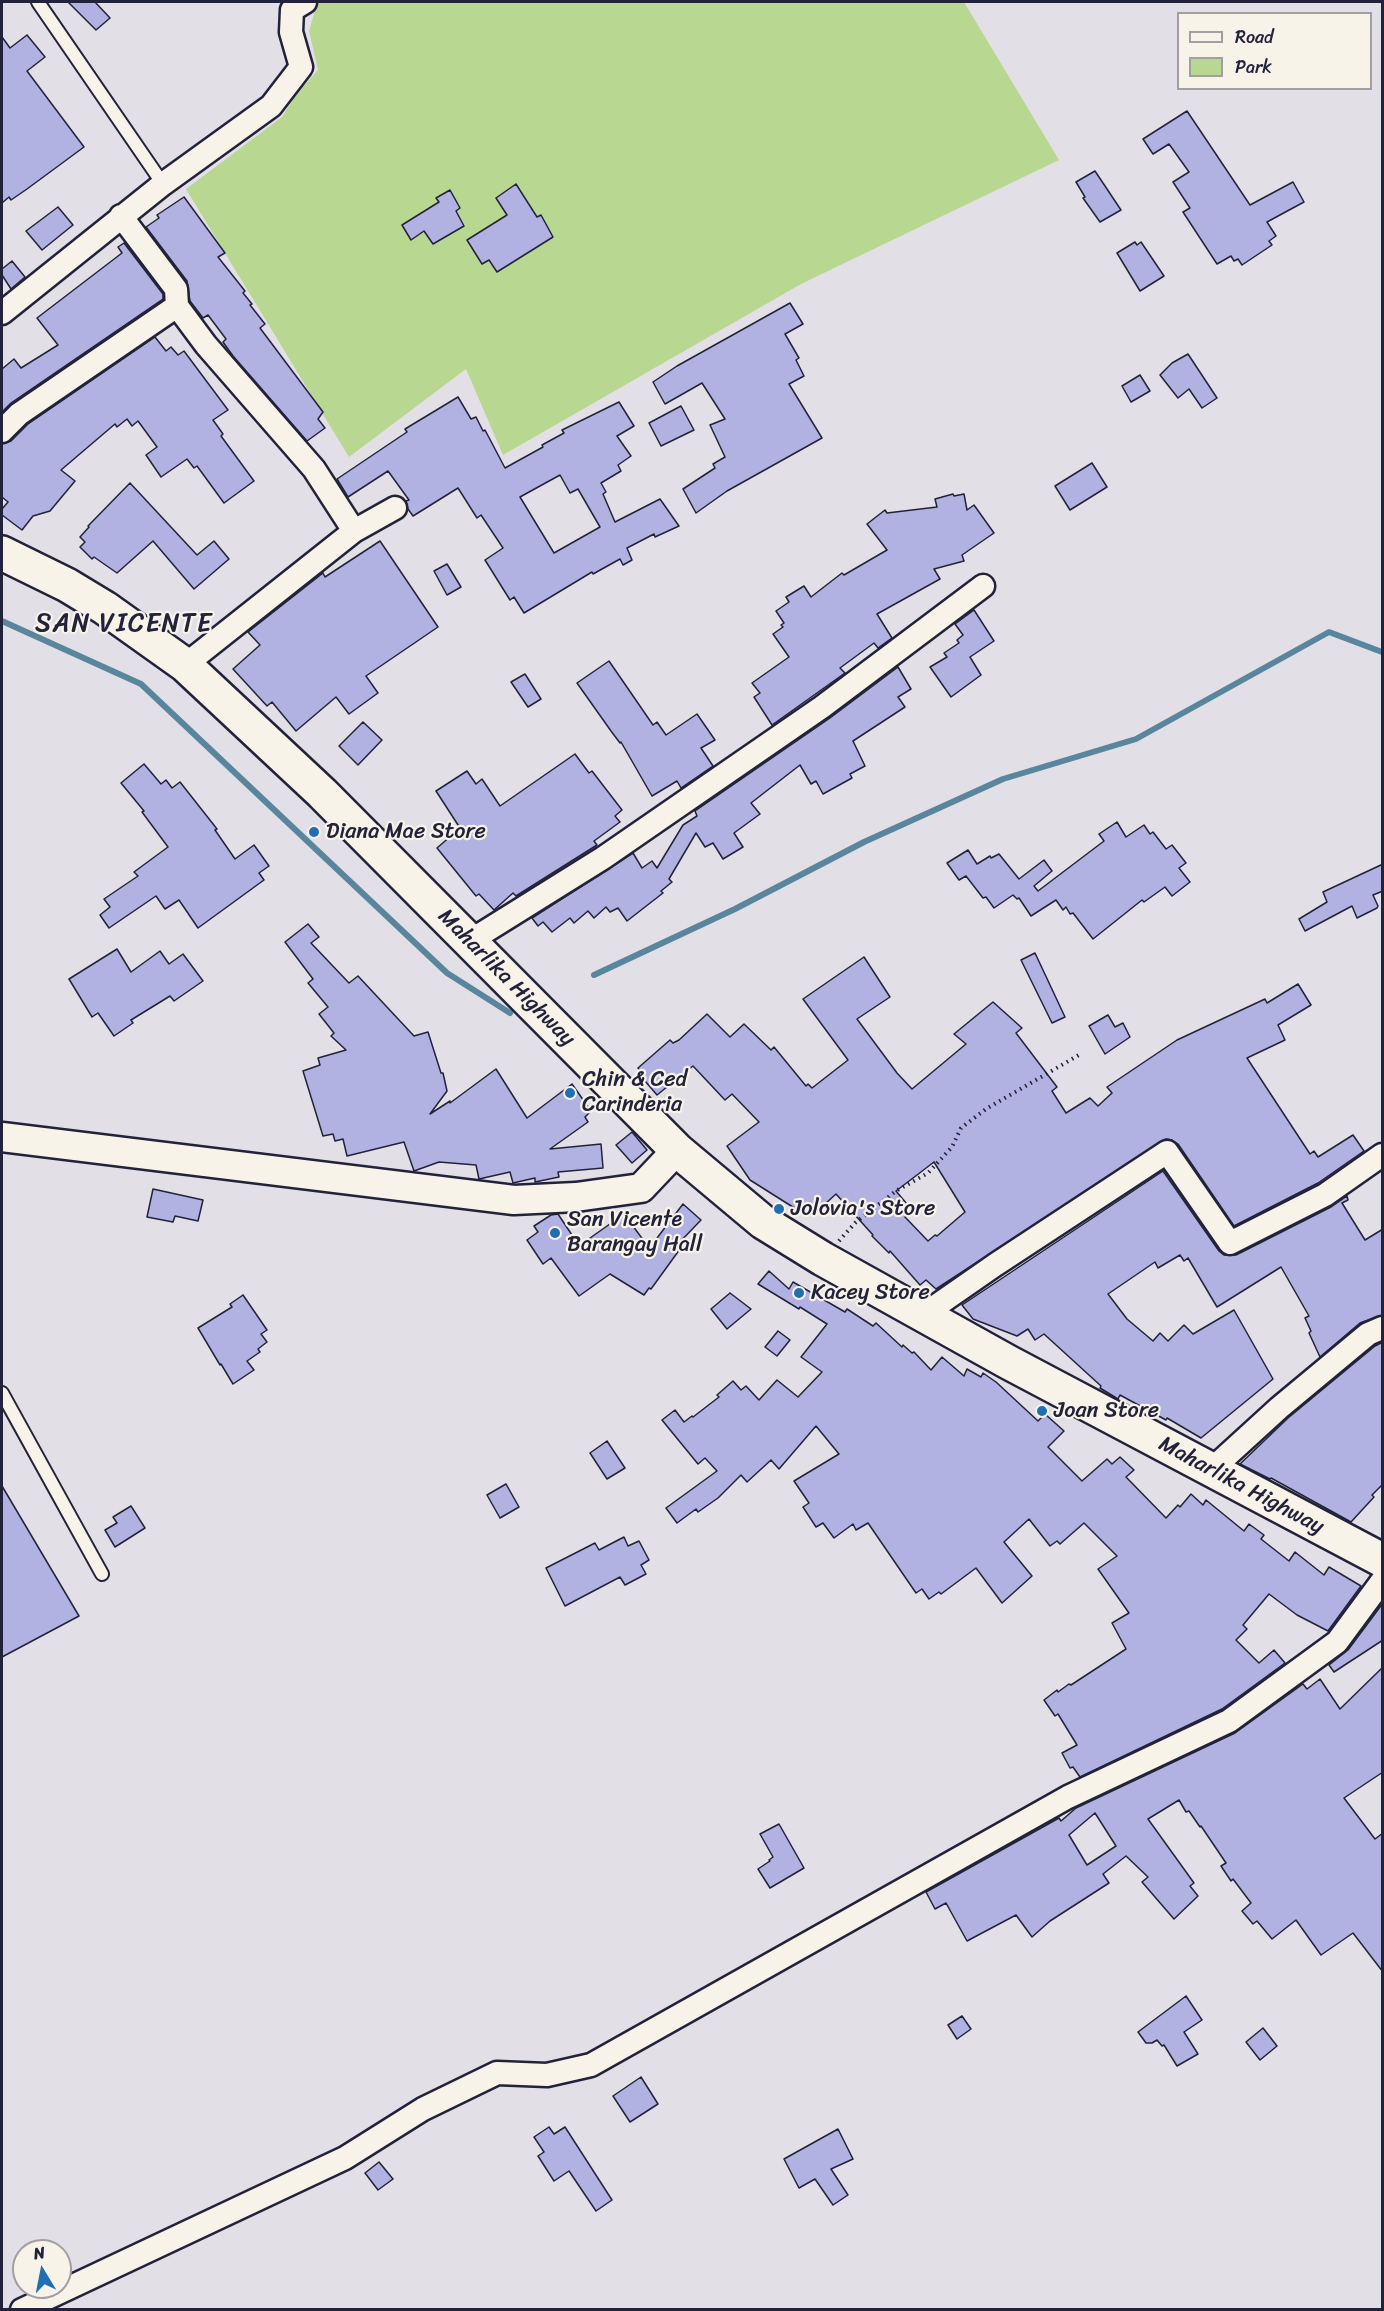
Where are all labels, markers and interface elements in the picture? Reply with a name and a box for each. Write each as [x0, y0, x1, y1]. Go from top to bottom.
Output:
legend [1177, 12, 1372, 90]
text: Road [1235, 21, 1274, 53]
text: Park [1235, 51, 1272, 83]
district label: SAN VICENTE [35, 608, 213, 640]
place label: Diana Mae Store [326, 819, 486, 845]
marker: Diana Mae Store [307, 825, 321, 839]
street label: Maharlika Highway [432, 904, 580, 1052]
place label: Chin & Ced Carinderia [582, 1067, 687, 1118]
marker: Chin & Ced Carinderia [563, 1086, 577, 1100]
place label: Jolovia's Store [791, 1196, 935, 1222]
marker: Jolovia's Store [772, 1202, 786, 1216]
place label: San Vicente Barangay Hall [567, 1207, 702, 1258]
marker: San Vicente Barangay Hall [548, 1226, 562, 1240]
place label: Kacey Store [811, 1280, 930, 1306]
marker: Kacey Store [792, 1286, 806, 1300]
place label: Joan Store [1054, 1398, 1159, 1424]
marker: Joan Store [1035, 1404, 1049, 1418]
street label: Maharlika Highway [1154, 1431, 1328, 1541]
text: N [31, 2238, 47, 2268]
north arrow [12, 2239, 72, 2299]

